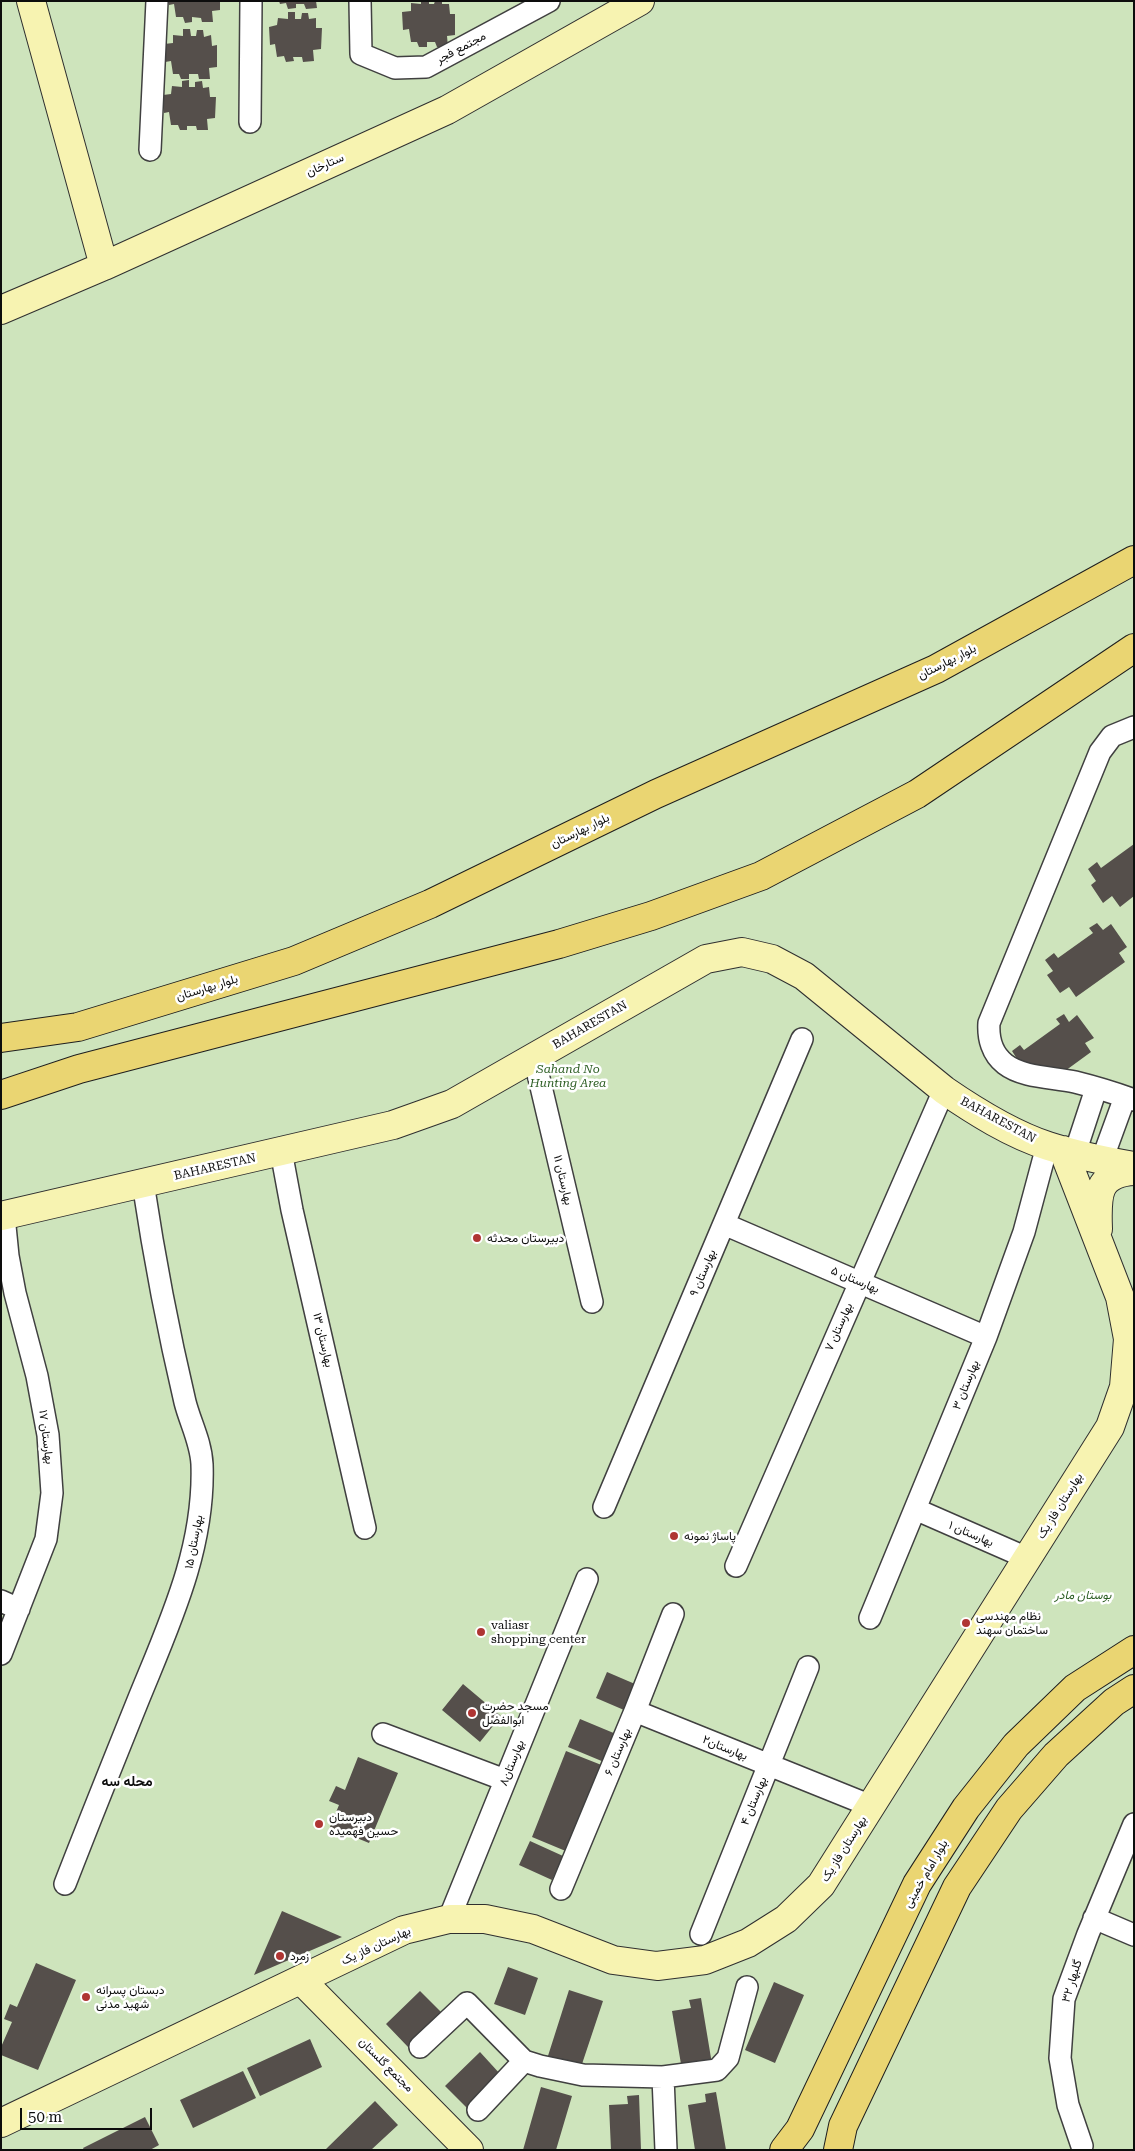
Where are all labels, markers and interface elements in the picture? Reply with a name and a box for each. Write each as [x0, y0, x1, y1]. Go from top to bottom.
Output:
street label: مجتمع فجر [434, 29, 488, 67]
street label: ستارخان [304, 150, 346, 180]
street label: بلوار بهارستان [915, 641, 979, 683]
street label: بلوار بهارستان [548, 811, 612, 851]
street label: بلوار بهارستان [174, 972, 240, 1004]
street label: BAHARESTAN [550, 998, 630, 1052]
park label: Sahand No Hunting Area [530, 1062, 606, 1090]
street label: BAHARESTAN [958, 1094, 1038, 1146]
street label: BAHARESTAN [173, 1151, 257, 1183]
street label: بهارستان ۱۱ [550, 1153, 576, 1207]
place label: دبیرستان محدثه [487, 1231, 564, 1245]
marker: دبیرستان محدثه [471, 1232, 483, 1244]
street label: بهارستان ۹ [687, 1247, 719, 1299]
street label: بهارستان ۵ [829, 1263, 881, 1297]
street label: بهارستان ۷ [822, 1301, 856, 1353]
street label: بهارستان ۱۳ [310, 1311, 336, 1369]
street label: بهارستان ۳ [950, 1358, 982, 1412]
street label: بهارستان ۱۷ [36, 1409, 56, 1465]
street label: بهارستان فاز یک [1034, 1470, 1086, 1542]
street label: بهارستان ۱۵ [182, 1514, 206, 1570]
street label: بهارستان ۱ [946, 1518, 996, 1550]
place label: پاساژ نمونه [684, 1529, 736, 1543]
marker: پاساژ نمونه [668, 1530, 680, 1542]
park label: بوستان مادر [1055, 1588, 1111, 1602]
place label: نظام مهندسی ساختمان سهند [976, 1609, 1048, 1637]
marker: نظام مهندسی ساختمان سهند [960, 1617, 972, 1629]
place label: valiasr shopping center [491, 1618, 586, 1646]
marker: valiasr shopping center [475, 1626, 487, 1638]
place label: مسجد حضرت ابوالفضل [482, 1699, 549, 1727]
marker: مسجد حضرت ابوالفضل [466, 1707, 478, 1719]
street label: بهارستان ۶ [602, 1726, 634, 1778]
street label: بهارستان۲ [700, 1732, 750, 1764]
street label: بهارستان۸ [496, 1738, 528, 1788]
district label: محله سه [101, 1774, 153, 1790]
street label: بهارستان ۴ [738, 1775, 770, 1827]
place label: دبیرستان حسین فهمیده [329, 1810, 398, 1838]
street label: بهارستان فاز یک [818, 1813, 870, 1885]
marker: دبیرستان حسین فهمیده [313, 1818, 325, 1830]
street label: بلوار امام خمینی [901, 1837, 951, 1911]
street label: بهارستان فاز یک [339, 1924, 413, 1968]
place label: زمرد [290, 1949, 309, 1963]
marker: زمرد [274, 1950, 286, 1962]
street label: گلبهار ۳۲ [1059, 1958, 1085, 2004]
place label: دبستان پسرانه شهید مدنی [96, 1983, 164, 2011]
marker: دبستان پسرانه شهید مدنی [80, 1991, 92, 2003]
street label: مجتمع گلستان [356, 2035, 416, 2095]
scale bar [22, 2098, 155, 2130]
text: 50 m [28, 2108, 62, 2126]

